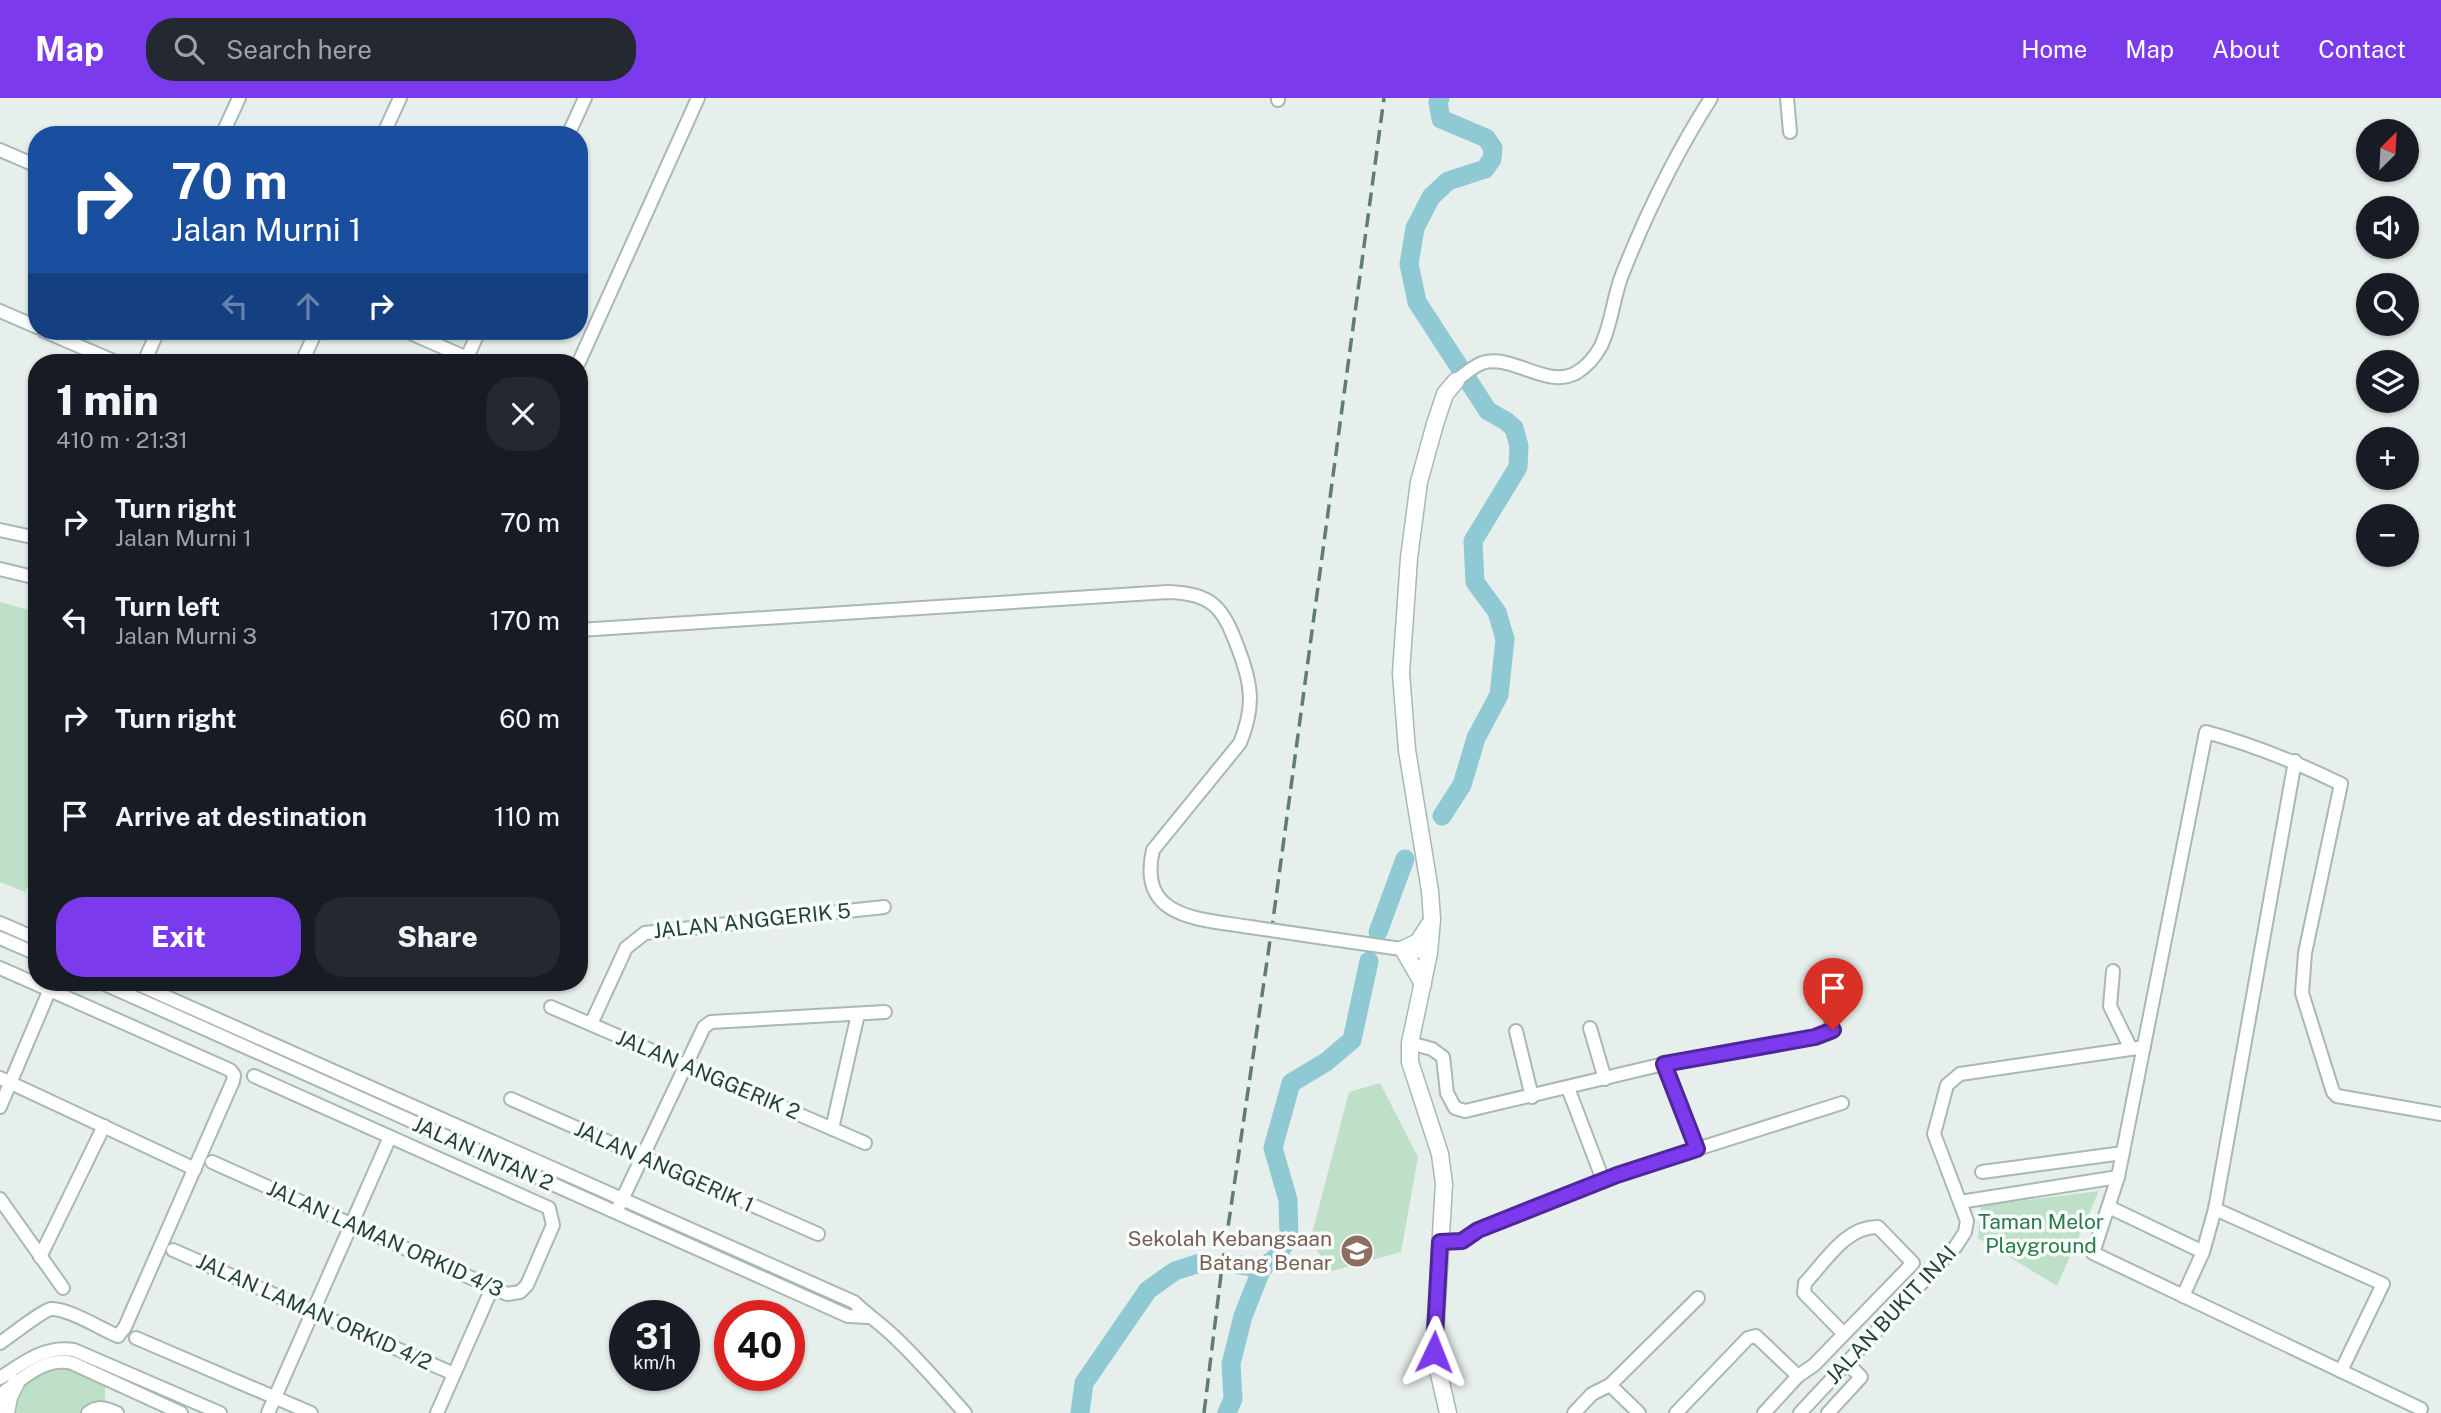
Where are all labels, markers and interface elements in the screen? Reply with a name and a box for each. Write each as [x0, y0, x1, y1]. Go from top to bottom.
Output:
search box [146, 18, 636, 81]
text: Map [35, 30, 104, 68]
icon: search [170, 30, 208, 68]
text: Search here [226, 34, 372, 65]
text: Home [2021, 35, 2087, 63]
text: Map [2125, 35, 2174, 63]
text: About [2212, 35, 2280, 63]
text: Contact [2318, 35, 2406, 63]
north arrow [2356, 119, 2418, 182]
map controls [2356, 119, 2419, 567]
text: 70 m [171, 152, 288, 210]
icon: right [56, 154, 147, 245]
button: sound [2356, 196, 2419, 259]
text: Jalan Murni 1 [171, 211, 361, 248]
button: search [2356, 273, 2419, 336]
icon: left [216, 287, 254, 325]
icon: ahead [289, 287, 327, 325]
icon: right [362, 287, 400, 325]
button: layers [2356, 350, 2419, 413]
text: 1 min [56, 375, 159, 424]
button: close [486, 377, 560, 451]
text: 410 m · 21:31 [56, 426, 188, 453]
button: + [2356, 427, 2419, 490]
text: Turn right [115, 493, 237, 524]
icon: right [56, 503, 94, 541]
button: − [2356, 504, 2419, 567]
text: 70 m [500, 507, 560, 538]
text: Jalan Murni 1 [115, 524, 252, 551]
text: Turn left [115, 591, 220, 622]
icon: left [56, 601, 94, 639]
text: 170 m [490, 605, 560, 636]
text: Jalan Murni 3 [115, 622, 257, 649]
icon: right [56, 699, 94, 737]
text: Turn right [115, 703, 237, 734]
text: 60 m [499, 703, 560, 734]
icon: arrive [56, 797, 94, 835]
text: Arrive at destination [115, 801, 367, 832]
text: 110 m [494, 801, 560, 832]
button: Exit [56, 897, 301, 977]
button: Share [315, 897, 560, 977]
street label: JALAN ANGGERIK 5 [652, 898, 852, 943]
pin [1803, 958, 1863, 1030]
icon: arrive [1814, 969, 1852, 1007]
street label: JALAN ANGGERIK 2 [612, 1024, 804, 1125]
street label: JALAN INTAN 2 [409, 1111, 557, 1196]
street label: JALAN ANGGERIK 1 [571, 1116, 758, 1217]
street label: JALAN LAMAN ORKID 4/3 [263, 1175, 507, 1302]
park label: Taman Melor Playground [1978, 1209, 2104, 1258]
place label: Sekolah Kebangsaan Batang Benar [1127, 1226, 1332, 1275]
school or university icon: Sekolah Kebangsaan Batang Benar [1338, 1232, 1376, 1270]
street label: JALAN BUKIT INAI [1820, 1240, 1961, 1389]
street label: JALAN LAMAN ORKID 4/2 [193, 1248, 436, 1375]
speed limit sign: 40 [714, 1300, 805, 1391]
position arrow [1397, 1315, 1471, 1389]
text: 31 [635, 1316, 674, 1357]
text: km/h [633, 1352, 676, 1373]

